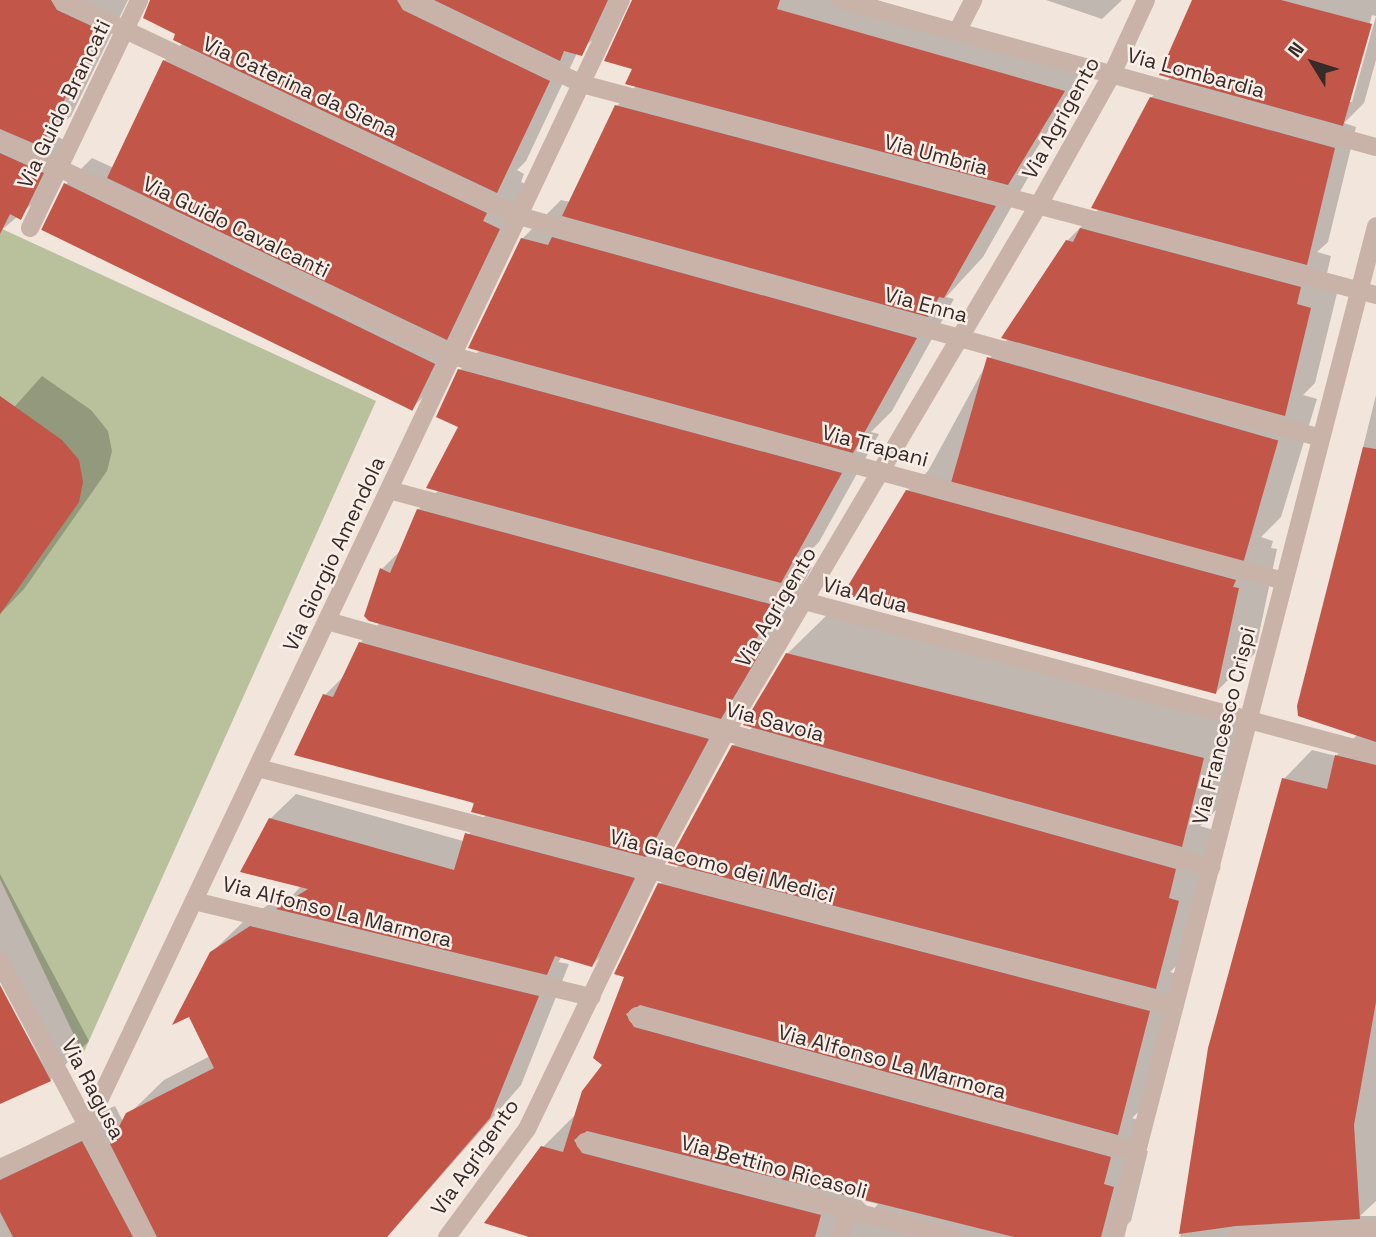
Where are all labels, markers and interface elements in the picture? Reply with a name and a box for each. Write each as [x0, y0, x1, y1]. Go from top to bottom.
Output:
street label: Via Guido Brancati [12, 16, 116, 192]
north arrow [1278, 28, 1348, 98]
street label: Via Caterina da Siena [199, 31, 401, 143]
text: N [1282, 37, 1310, 62]
street label: Via Lombardia [1124, 42, 1268, 104]
street label: Via Agrigento [1017, 52, 1105, 184]
street label: Via Umbria [881, 129, 991, 181]
street label: Via Guido Cavalcanti [139, 171, 333, 283]
street label: Via Enna [882, 282, 970, 328]
street label: Via Trapani [819, 420, 931, 472]
street label: Via Giorgio Amendola [278, 452, 390, 656]
street label: Via Agrigento [730, 542, 822, 672]
street label: Via Adua [820, 572, 910, 618]
street label: Via Francesco Crispi [1187, 625, 1261, 827]
street label: Via Savoia [723, 697, 827, 747]
street label: Via Giacomo dei Medici [607, 824, 837, 908]
street label: Via Alfonso La Marmora [220, 871, 454, 953]
street label: Via Alfonso La Marmora [775, 1019, 1009, 1105]
street label: Via Ragusa [56, 1035, 130, 1143]
street label: Via Agrigento [426, 1094, 524, 1220]
street label: Via Bettino Ricasoli [678, 1130, 870, 1204]

